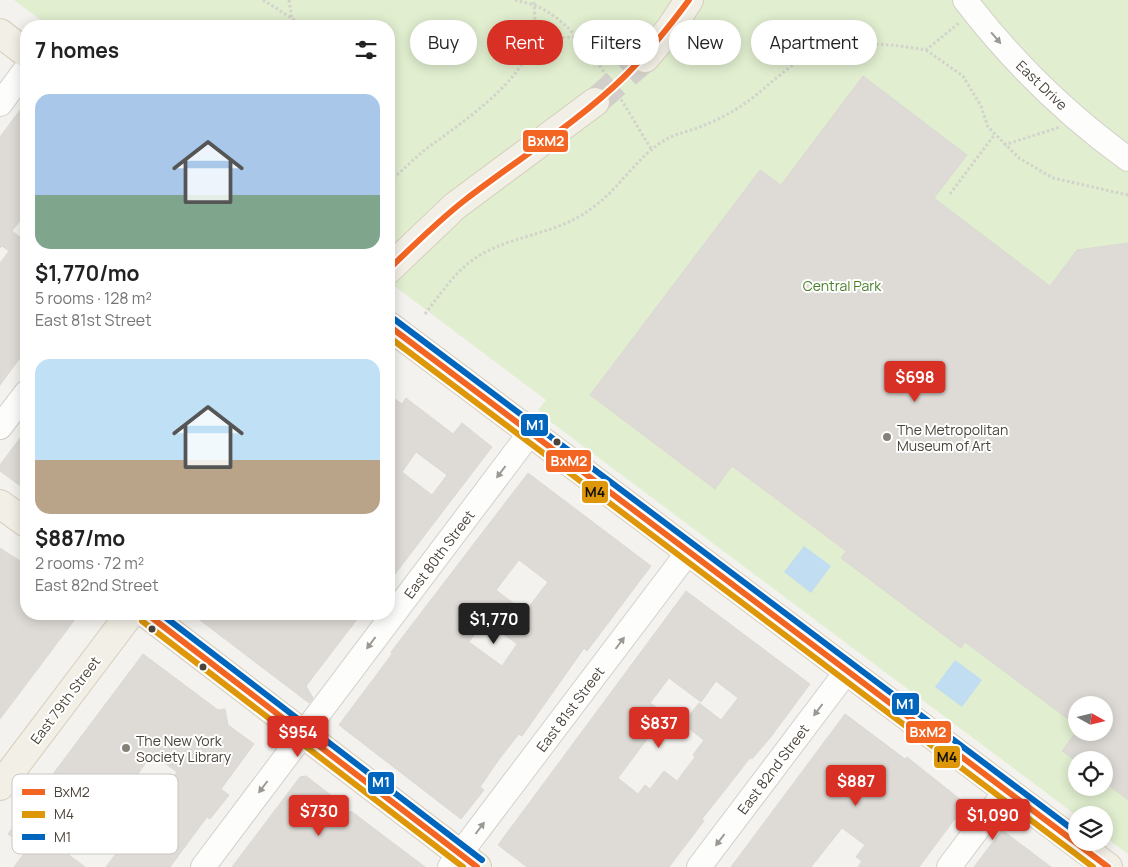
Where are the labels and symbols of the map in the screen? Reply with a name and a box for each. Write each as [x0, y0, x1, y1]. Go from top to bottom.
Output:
one-way arrow [990, 32, 1001, 44]
street label: East Drive [1012, 56, 1072, 114]
line badge: BxM2 [522, 129, 569, 153]
text: BxM2 [528, 131, 564, 150]
park label: Central Park [803, 276, 882, 295]
pin: $698 [885, 360, 945, 403]
line badge: M1 [520, 413, 549, 437]
text: M1 [526, 415, 544, 434]
place label: The Metropolitan Museum of Art [897, 420, 1008, 455]
marker: The Metropolitan Museum of Art [881, 431, 893, 443]
unlabelled marker [552, 437, 562, 447]
line badge: BxM2 [545, 449, 592, 473]
text: BxM2 [551, 451, 587, 470]
one-way arrow [495, 465, 506, 478]
line badge: M4 [581, 480, 609, 504]
text: M4 [585, 482, 605, 501]
street label: East 80th Street [400, 506, 479, 602]
pin: $1,770 [453, 602, 535, 645]
unlabelled marker [147, 624, 157, 634]
one-way arrow [366, 636, 376, 650]
one-way arrow [615, 636, 625, 650]
street label: East 79th Street [26, 652, 104, 748]
unlabelled marker [198, 662, 208, 672]
street label: East 81st Street [532, 662, 609, 755]
line badge: M1 [891, 692, 920, 716]
text: M1 [896, 694, 914, 713]
north arrow [1068, 696, 1112, 741]
one-way arrow [813, 703, 823, 717]
pin: $837 [629, 706, 689, 749]
pin: $954 [268, 716, 328, 758]
street label: East 82nd Street [733, 720, 813, 818]
line badge: BxM2 [905, 720, 952, 744]
text: BxM2 [910, 722, 946, 741]
place label: The New York Society Library [136, 731, 232, 766]
marker: The New York Society Library [120, 742, 132, 754]
line badge: M4 [933, 745, 961, 769]
text: M4 [937, 747, 957, 766]
pin: $887 [826, 764, 886, 807]
line badge: M1 [367, 771, 395, 795]
text: M1 [372, 772, 390, 791]
legend [12, 774, 178, 854]
one-way arrow [258, 780, 268, 794]
text: BxM2 [54, 782, 90, 801]
pin: $730 [289, 794, 349, 837]
pin: $1,090 [952, 798, 1034, 841]
text: M4 [54, 804, 74, 823]
one-way arrow [475, 821, 485, 835]
text: M1 [54, 827, 71, 846]
one-way arrow [715, 833, 725, 847]

